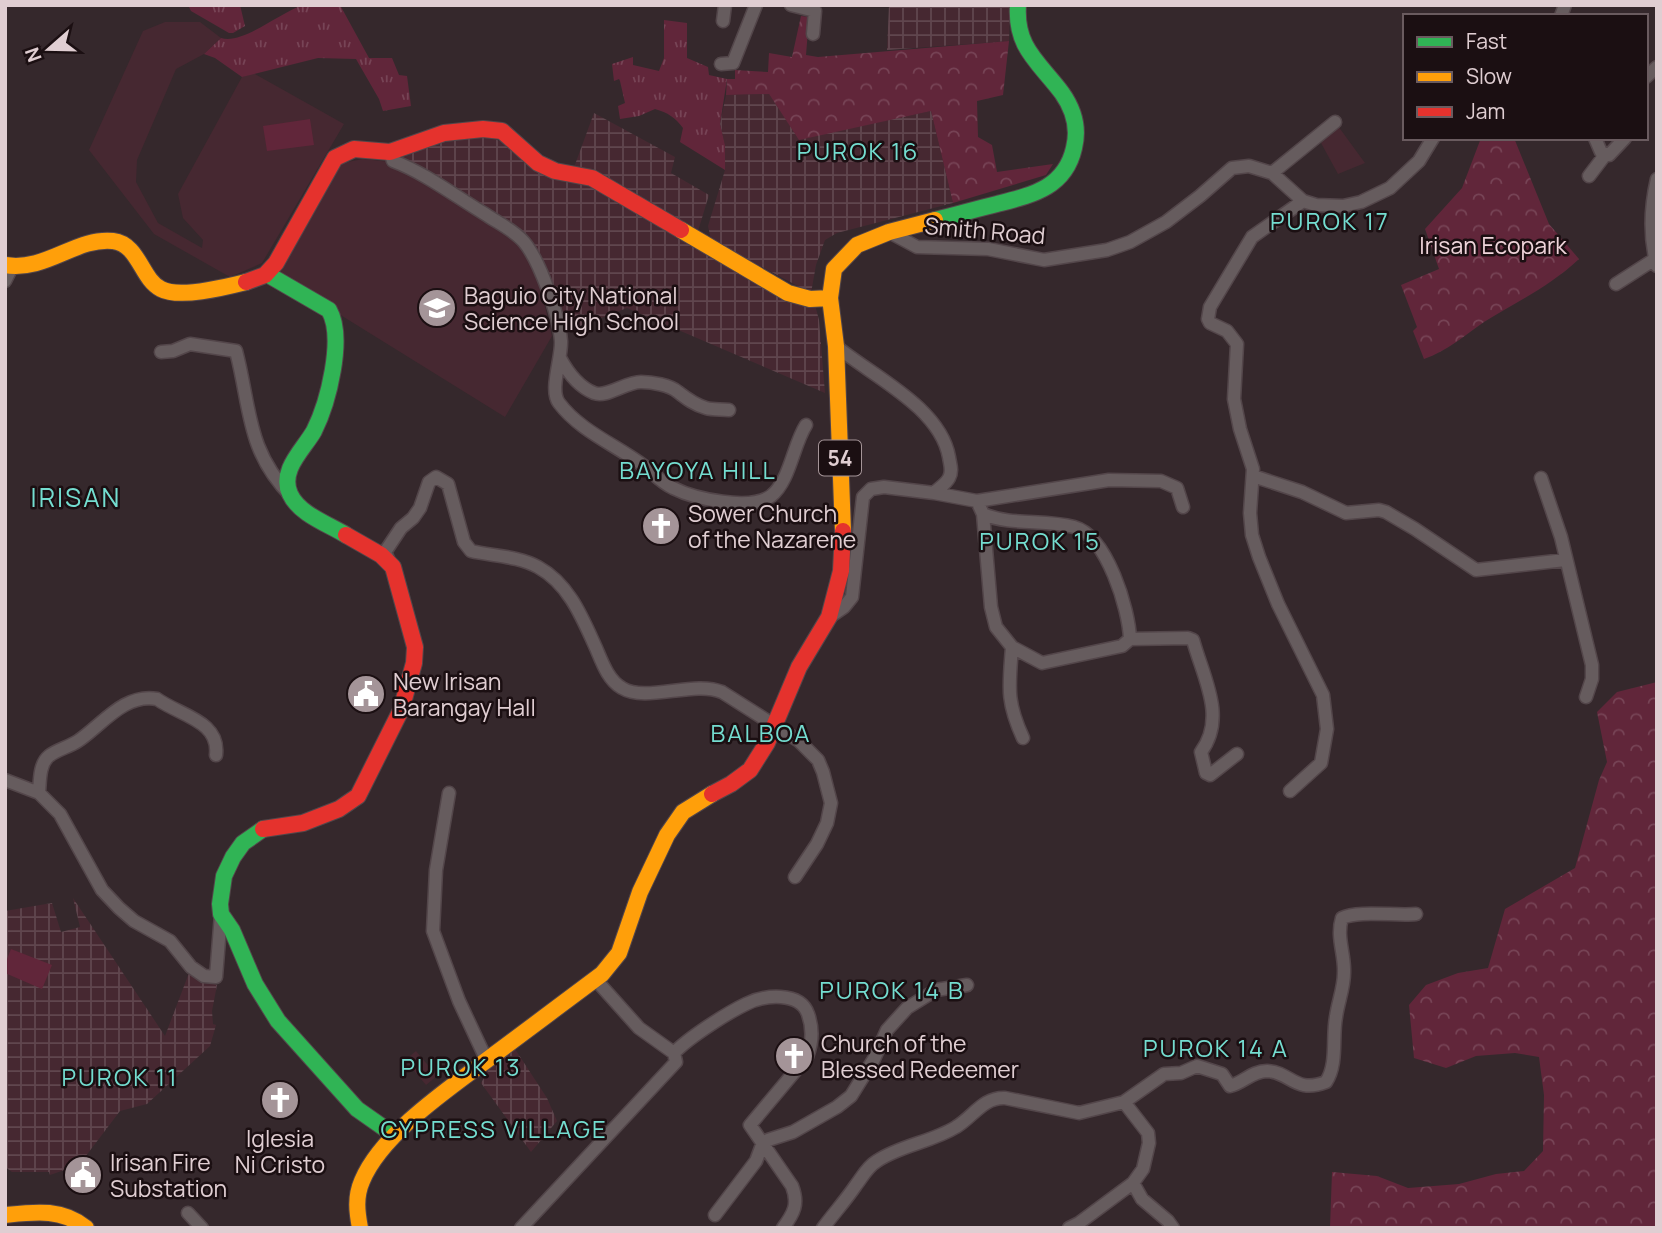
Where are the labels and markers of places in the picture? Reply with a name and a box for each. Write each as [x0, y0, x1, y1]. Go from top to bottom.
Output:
place label: Baguio City National Science High School [464, 279, 679, 337]
school or university icon: Baguio City National Science High School [416, 287, 458, 329]
place label: Sower Church of the Nazarene [688, 497, 856, 555]
church icon: Sower Church of the Nazarene [640, 505, 682, 547]
place label: New Irisan Barangay Hall [393, 665, 536, 723]
public building icon: New Irisan Barangay Hall [345, 673, 387, 715]
place label: Church of the Blessed Redeemer [821, 1027, 1019, 1085]
church icon: Church of the Blessed Redeemer [773, 1035, 815, 1077]
church icon: Iglesia Ni Cristo [259, 1079, 301, 1121]
place label: Iglesia Ni Cristo [235, 1122, 325, 1180]
place label: Irisan Fire Substation [110, 1146, 227, 1204]
public building icon: Irisan Fire Substation [62, 1154, 104, 1196]

